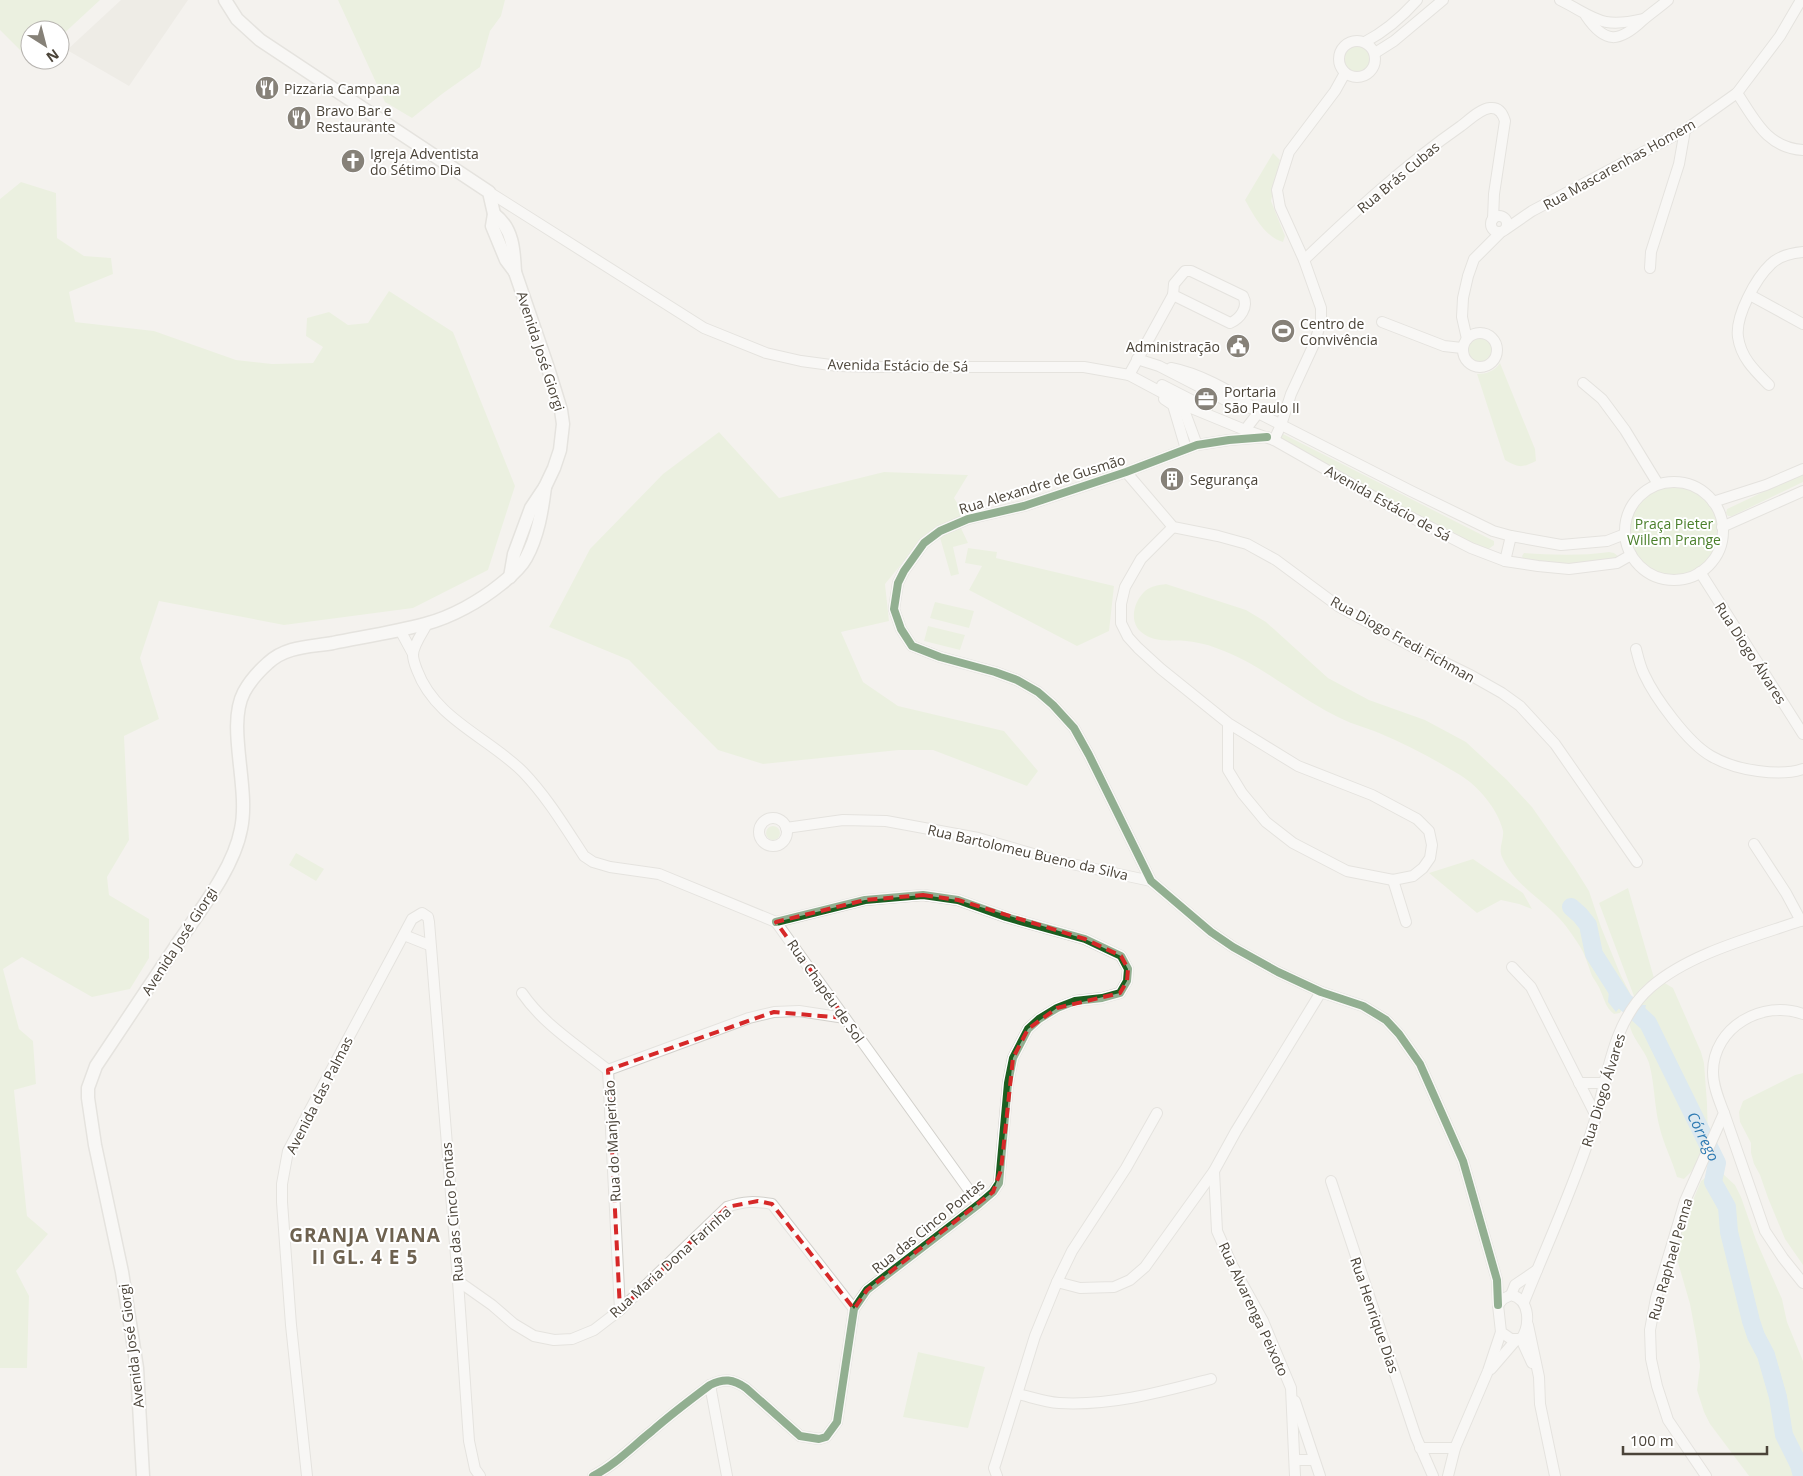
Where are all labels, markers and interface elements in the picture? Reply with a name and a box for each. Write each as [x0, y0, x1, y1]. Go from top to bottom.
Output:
north arrow [20, 20, 70, 70]
text: N [43, 45, 63, 67]
restaurant icon: Pizzaria Campana [254, 75, 280, 101]
place label: Pizzaria Campana [284, 79, 400, 98]
place label: Bravo Bar e Restaurante [316, 101, 396, 136]
restaurant icon: Bravo Bar e Restaurante [286, 105, 312, 131]
street label: Rua Mascarenhas Homem [1539, 114, 1699, 214]
street label: Rua Brás Cubas [1353, 137, 1443, 217]
place label: Igreja Adventista do Sétimo Dia [370, 144, 479, 179]
church icon: Igreja Adventista do Sétimo Dia [340, 148, 366, 174]
street label: Avenida José Giorgi [513, 289, 569, 413]
place label: Centro de Convivência [1300, 314, 1378, 349]
sports icon: Centro de Convivência [1270, 318, 1296, 344]
public building icon: Administração [1225, 333, 1251, 359]
place label: Administração [1126, 337, 1220, 356]
street label: Avenida Estácio de Sá [827, 354, 969, 376]
place label: Portaria São Paulo II [1224, 382, 1300, 417]
office icon: Portaria São Paulo II [1193, 386, 1219, 412]
street label: Rua Alexandre de Gusmão [956, 450, 1128, 518]
street label: Avenida Estácio de Sá [1322, 461, 1454, 545]
building icon: Segurança [1159, 466, 1185, 492]
place label: Segurança [1190, 470, 1258, 489]
park label: Praça Pieter Willem Prange [1627, 514, 1721, 549]
street label: Rua Diogo Fredi Fichman [1327, 591, 1479, 687]
street label: Rua Diogo Álvares [1711, 598, 1791, 708]
street label: Rua Bartolomeu Bueno da Silva [926, 820, 1130, 884]
street label: Avenida José Giorgi [137, 883, 221, 999]
street label: Rua Chapéu de Sol [783, 936, 869, 1046]
street label: Rua Diogo Álvares [1577, 1031, 1629, 1149]
street label: Avenida das Palmas [281, 1033, 357, 1157]
street label: Rua do Manjericão [599, 1080, 625, 1202]
water label: Córrego [1683, 1108, 1724, 1164]
street label: Rua das Cinco Pontas [436, 1141, 468, 1282]
street label: Rua das Cinco Pontas [868, 1174, 989, 1277]
street label: Rua Raphael Penna [1643, 1196, 1697, 1322]
street label: Rua Maria Dona Farinha [605, 1202, 735, 1322]
district label: GRANJA VIANA II GL. 4 E 5 [289, 1222, 441, 1270]
street label: Rua Alvarenga Peixoto [1215, 1239, 1293, 1379]
street label: Rua Henrique Dias [1346, 1254, 1404, 1376]
street label: Avenida José Giorgi [114, 1283, 148, 1409]
scale bar [1623, 1424, 1767, 1456]
text: 100 m [1630, 1430, 1674, 1450]

